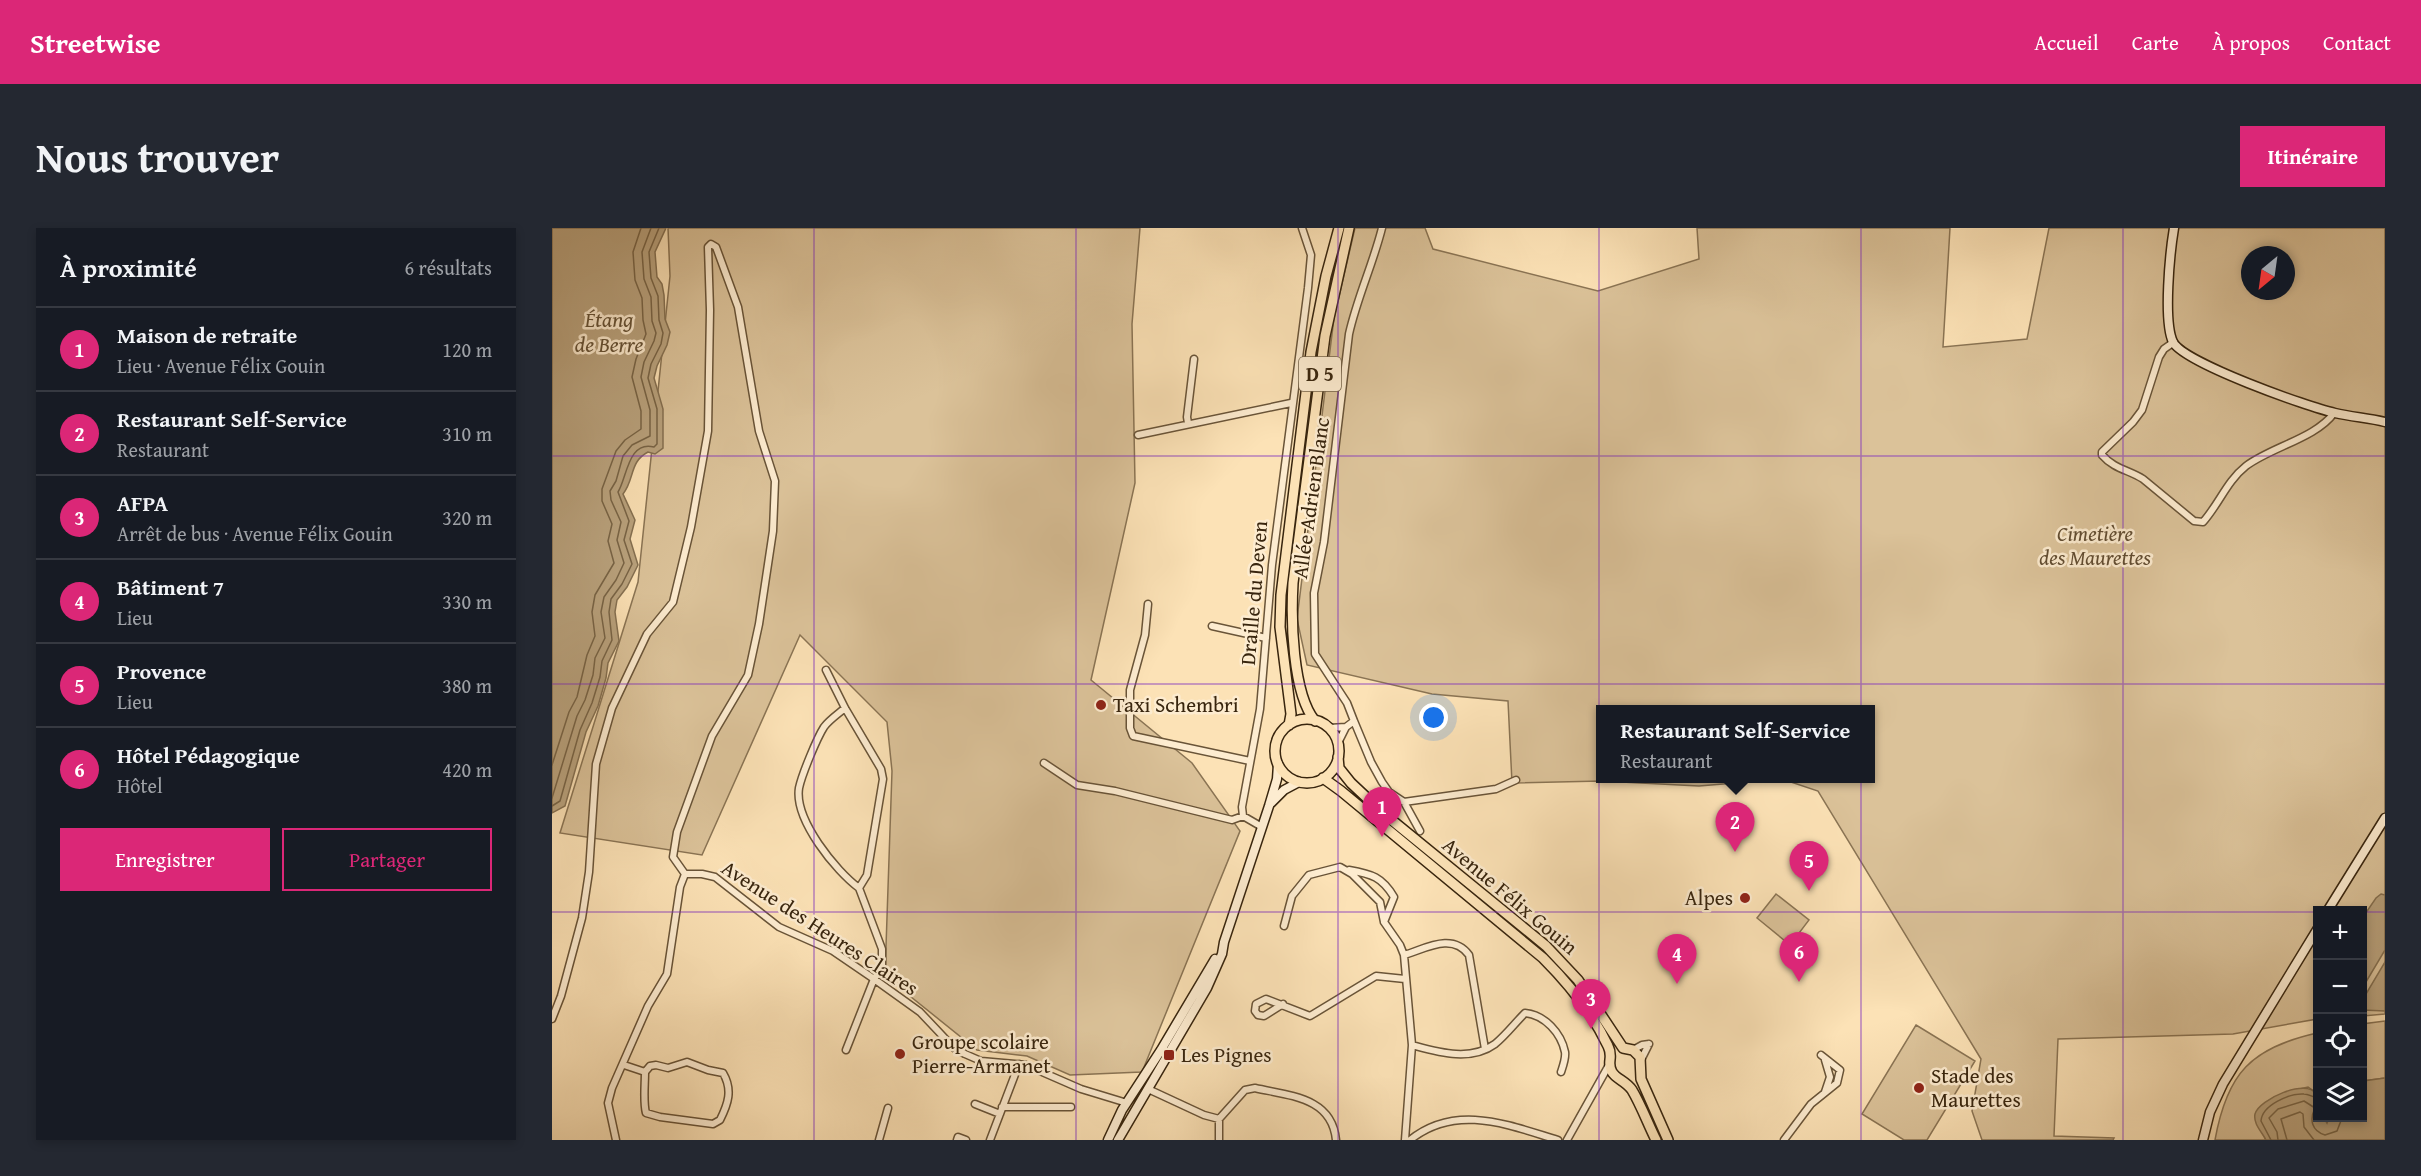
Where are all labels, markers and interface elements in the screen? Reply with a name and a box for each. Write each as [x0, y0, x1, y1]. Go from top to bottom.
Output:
text: Streetwise [30, 22, 160, 63]
text: Accueil [2034, 27, 2099, 58]
text: Carte [2132, 27, 2179, 58]
text: À propos [2212, 27, 2290, 58]
text: Contact [2323, 27, 2391, 58]
text: Nous trouver [36, 126, 279, 187]
button: Itinéraire [2240, 126, 2385, 187]
north arrow [2241, 246, 2295, 300]
text: À proximité [60, 248, 197, 287]
text: 6 résultats [404, 253, 492, 282]
water label: Étang de Berre [575, 303, 643, 360]
text: Maison de retraite [117, 319, 297, 351]
text: 1 [74, 335, 85, 364]
text: 120 m [442, 335, 492, 364]
text: Lieu · Avenue Félix Gouin [117, 351, 325, 380]
road number: D 5 [1299, 357, 1341, 391]
text: Restaurant Self-Service [117, 403, 347, 435]
street label: Allée Adrien Blanc [1284, 415, 1337, 581]
text: 2 [74, 419, 85, 448]
text: 310 m [442, 419, 492, 448]
text: Restaurant [117, 435, 209, 464]
text: AFPA [117, 487, 168, 519]
text: 3 [74, 503, 85, 532]
text: 320 m [442, 503, 492, 532]
park label: Cimetière des Maurettes [2039, 518, 2151, 573]
text: Arrêt de bus · Avenue Félix Gouin [117, 519, 393, 548]
street label: Draille du Deven [1232, 519, 1275, 666]
text: Bâtiment 7 [117, 571, 224, 603]
text: 4 [74, 587, 85, 616]
text: 330 m [442, 587, 492, 616]
text: Lieu [117, 603, 153, 632]
text: Provence [117, 655, 206, 687]
text: 5 [74, 671, 85, 700]
text: 380 m [442, 671, 492, 700]
text: Lieu [117, 687, 153, 716]
place label: Taxi Schembri [1113, 689, 1239, 720]
marker: Taxi Schembri [1094, 698, 1108, 712]
your location [1419, 703, 1448, 732]
popup [1596, 705, 1875, 783]
text: Restaurant Self-Service [1621, 714, 1850, 746]
text: Hôtel Pédagogique [117, 739, 300, 771]
text: Restaurant [1621, 746, 1713, 775]
text: 6 [74, 755, 85, 784]
text: 420 m [442, 755, 492, 784]
text: Hôtel [117, 771, 163, 800]
pin: 1 [1362, 788, 1402, 837]
pin: 2 [1716, 802, 1754, 852]
button: Enregistrer [60, 828, 270, 891]
button: Partager [282, 828, 492, 891]
street label: Avenue Félix Gouin [1436, 830, 1585, 962]
pin: 5 [1790, 842, 1828, 891]
street label: Avenue des Heures Claires [716, 852, 925, 1003]
place label: Alpes [1685, 882, 1733, 913]
marker: Alpes [1738, 891, 1752, 905]
map controls [2313, 906, 2367, 1122]
button: + [2313, 906, 2367, 960]
pin: 6 [1780, 932, 1818, 982]
pin: 4 [1658, 934, 1696, 984]
button: − [2313, 960, 2367, 1014]
pin: 3 [1572, 980, 1610, 1029]
button: locate [2313, 1014, 2367, 1068]
place label: Groupe scolaire Pierre-Armanet [912, 1026, 1051, 1081]
place label: Les Pignes [1181, 1039, 1272, 1070]
marker: Groupe scolaire Pierre-Armanet [893, 1047, 907, 1061]
marker: Les Pignes [1162, 1048, 1176, 1062]
place label: Stade des Maurettes [1931, 1060, 2021, 1115]
button: layers [2313, 1068, 2367, 1122]
marker: Stade des Maurettes [1912, 1081, 1926, 1095]

